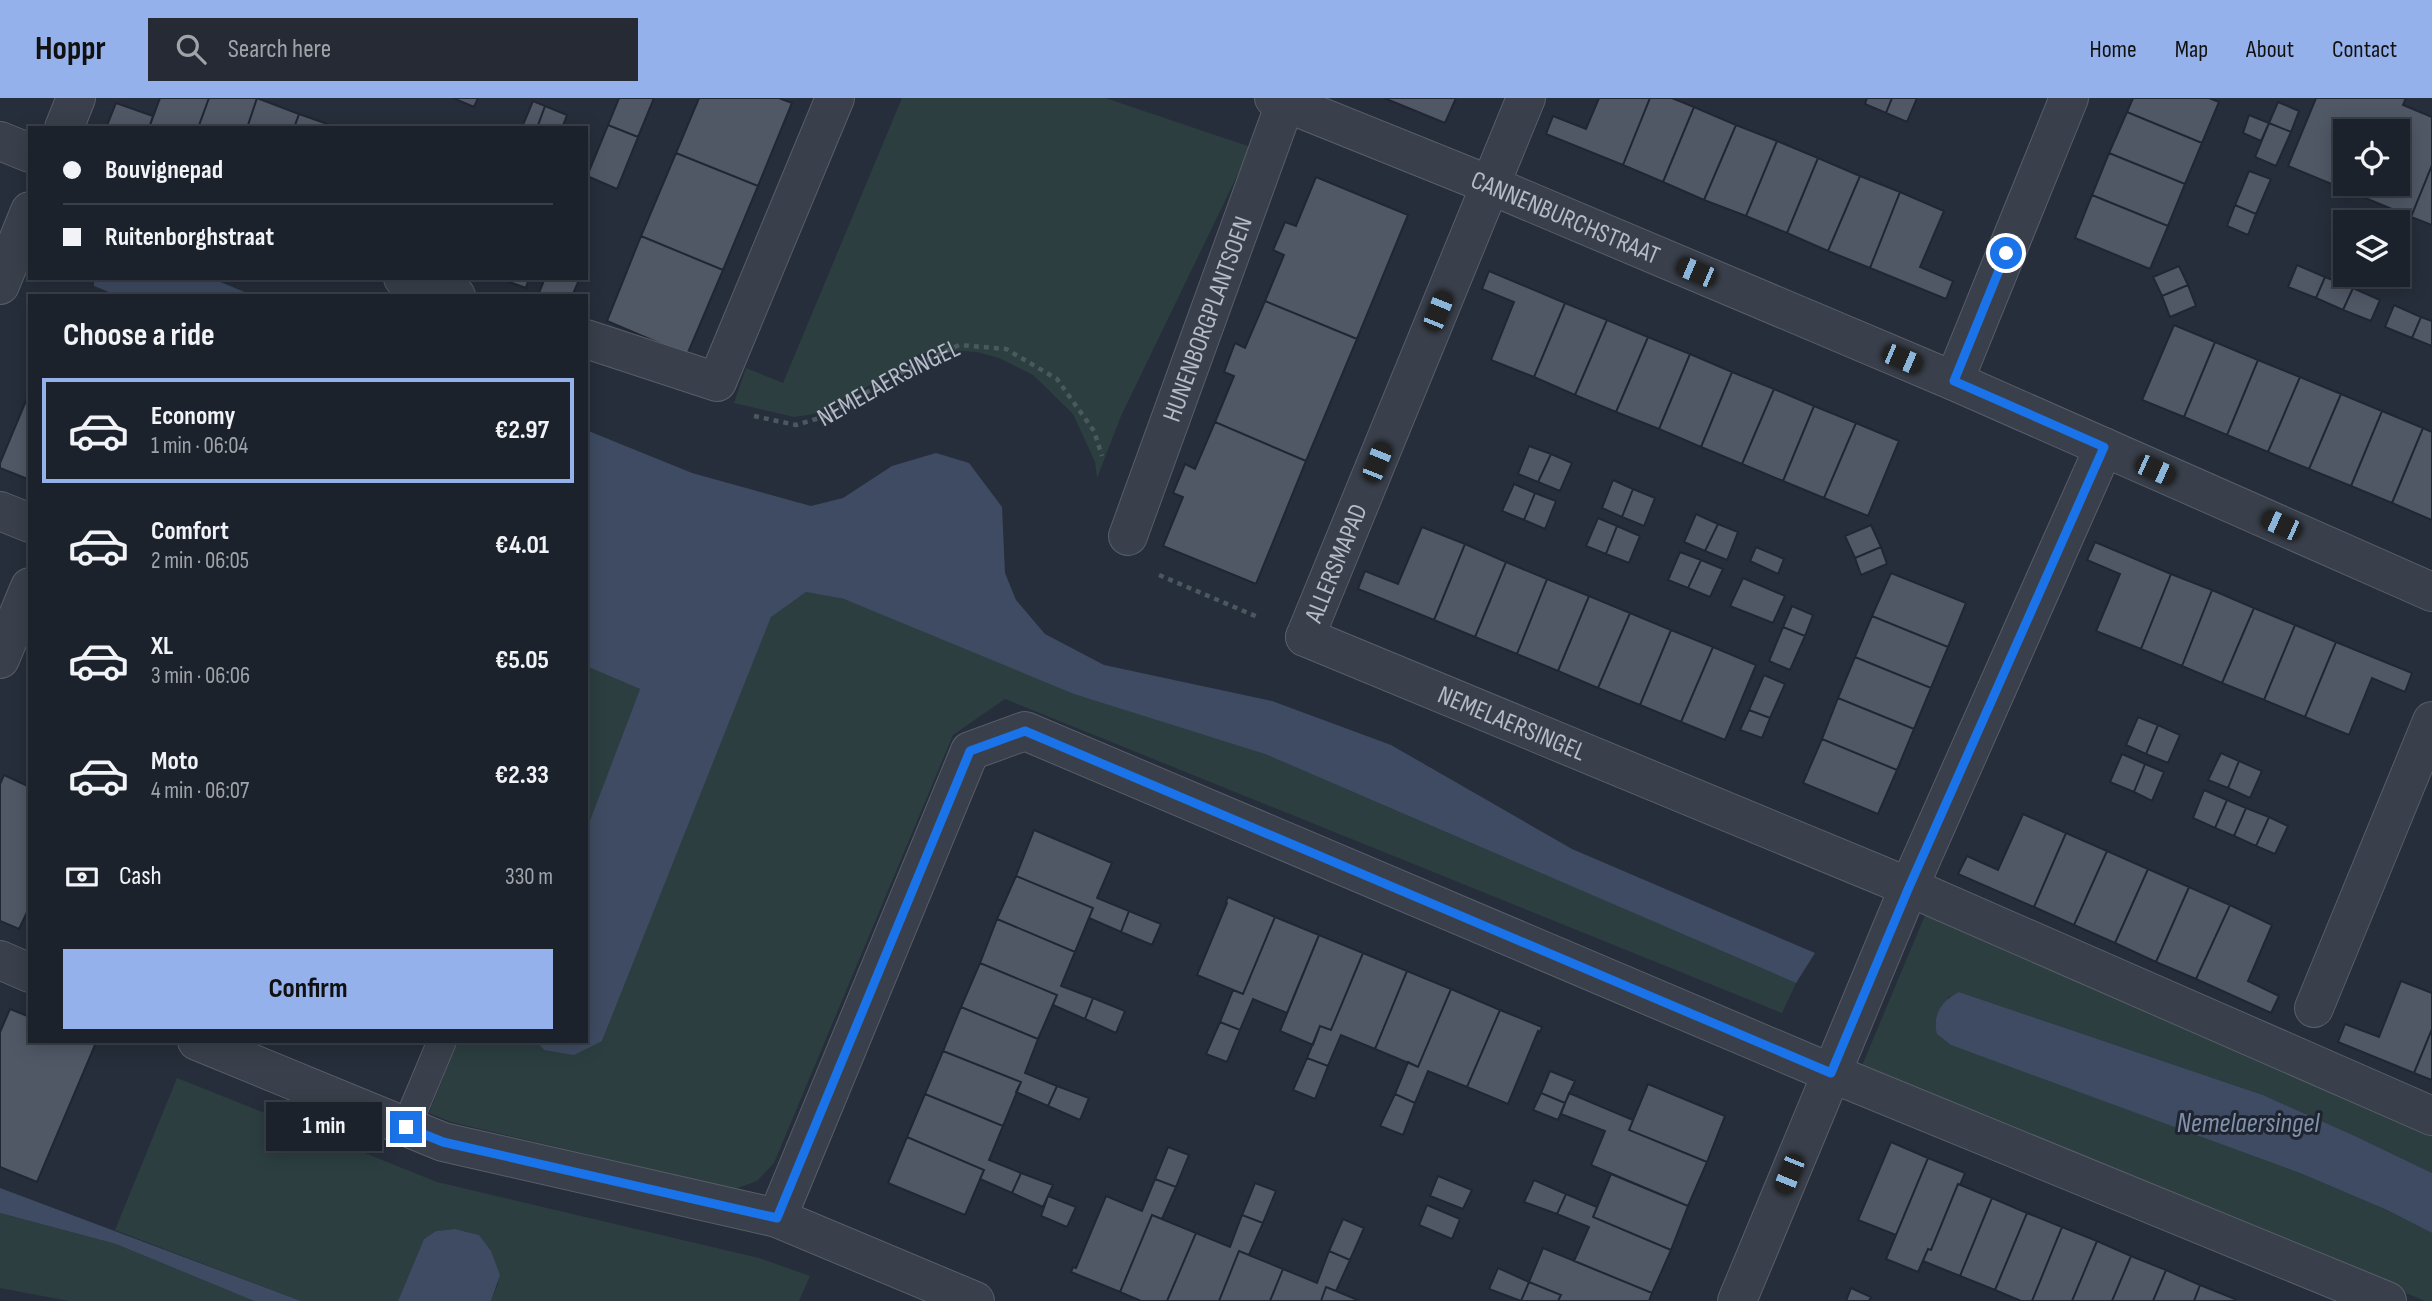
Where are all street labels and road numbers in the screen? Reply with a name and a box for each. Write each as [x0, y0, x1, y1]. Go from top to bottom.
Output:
street label: CANNENBURCHSTRAAT [1466, 165, 1664, 272]
street label: HUNENBORGPLANTSOEN [1157, 212, 1260, 426]
street label: NEMELAERSINGEL [812, 333, 965, 434]
street label: ALLERSMAPAD [1298, 500, 1375, 628]
street label: NEMELAERSINGEL [1433, 680, 1590, 769]

